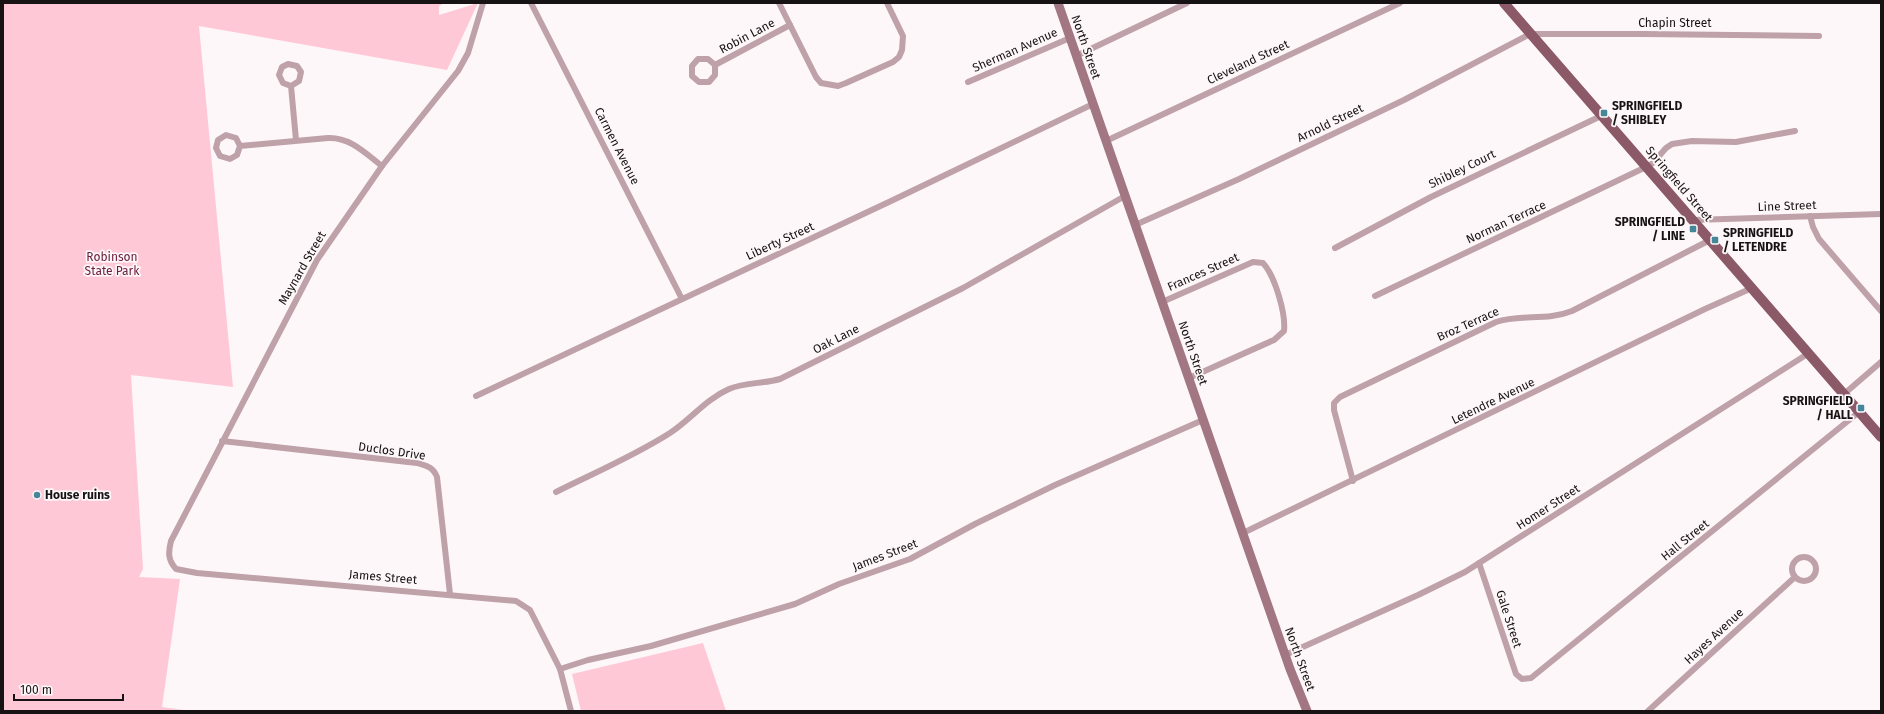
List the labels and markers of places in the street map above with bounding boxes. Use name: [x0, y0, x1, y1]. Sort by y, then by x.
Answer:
place label: SPRINGFIELD / SHIBLEY: [1612, 99, 1683, 127]
marker: SPRINGFIELD / SHIBLEY: [1599, 108, 1609, 118]
place label: SPRINGFIELD / LINE: [1615, 215, 1685, 243]
marker: SPRINGFIELD / LINE: [1688, 224, 1698, 234]
place label: SPRINGFIELD / LETENDRE: [1723, 226, 1794, 254]
marker: SPRINGFIELD / LETENDRE: [1710, 235, 1720, 245]
place label: SPRINGFIELD / HALL: [1783, 394, 1853, 422]
marker: SPRINGFIELD / HALL: [1856, 403, 1866, 413]
place label: House ruins: [45, 488, 110, 502]
marker: House ruins: [32, 490, 42, 500]

